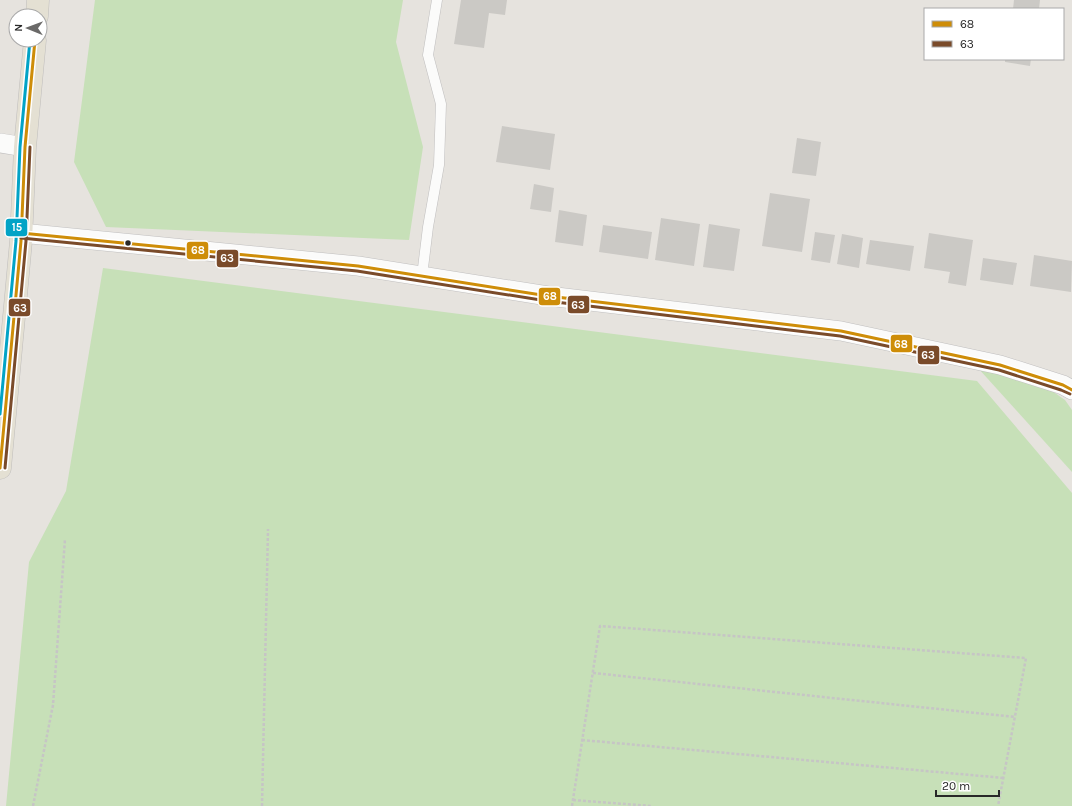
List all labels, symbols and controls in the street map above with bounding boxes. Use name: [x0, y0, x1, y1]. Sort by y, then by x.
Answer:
north arrow: [8, 8, 48, 48]
legend: [924, 8, 1064, 60]
text: 68: [960, 17, 974, 31]
text: N: [12, 24, 25, 32]
text: 63: [960, 37, 974, 51]
line badge: 15: [5, 218, 28, 237]
text: 15: [12, 221, 22, 234]
unlabelled marker: [123, 238, 133, 248]
line badge: 68: [186, 241, 209, 260]
text: 68: [191, 244, 205, 257]
line badge: 63: [216, 249, 239, 268]
text: 63: [220, 252, 234, 265]
line badge: 68: [538, 287, 561, 306]
text: 68: [543, 290, 557, 303]
line badge: 63: [567, 295, 590, 314]
line badge: 63: [8, 298, 31, 317]
text: 63: [571, 299, 585, 312]
text: 63: [13, 302, 27, 315]
line badge: 68: [890, 334, 913, 353]
text: 68: [894, 338, 908, 351]
line badge: 63: [917, 345, 940, 365]
text: 63: [921, 349, 935, 362]
scale bar: [936, 772, 999, 798]
text: 20 m: [942, 779, 970, 793]

